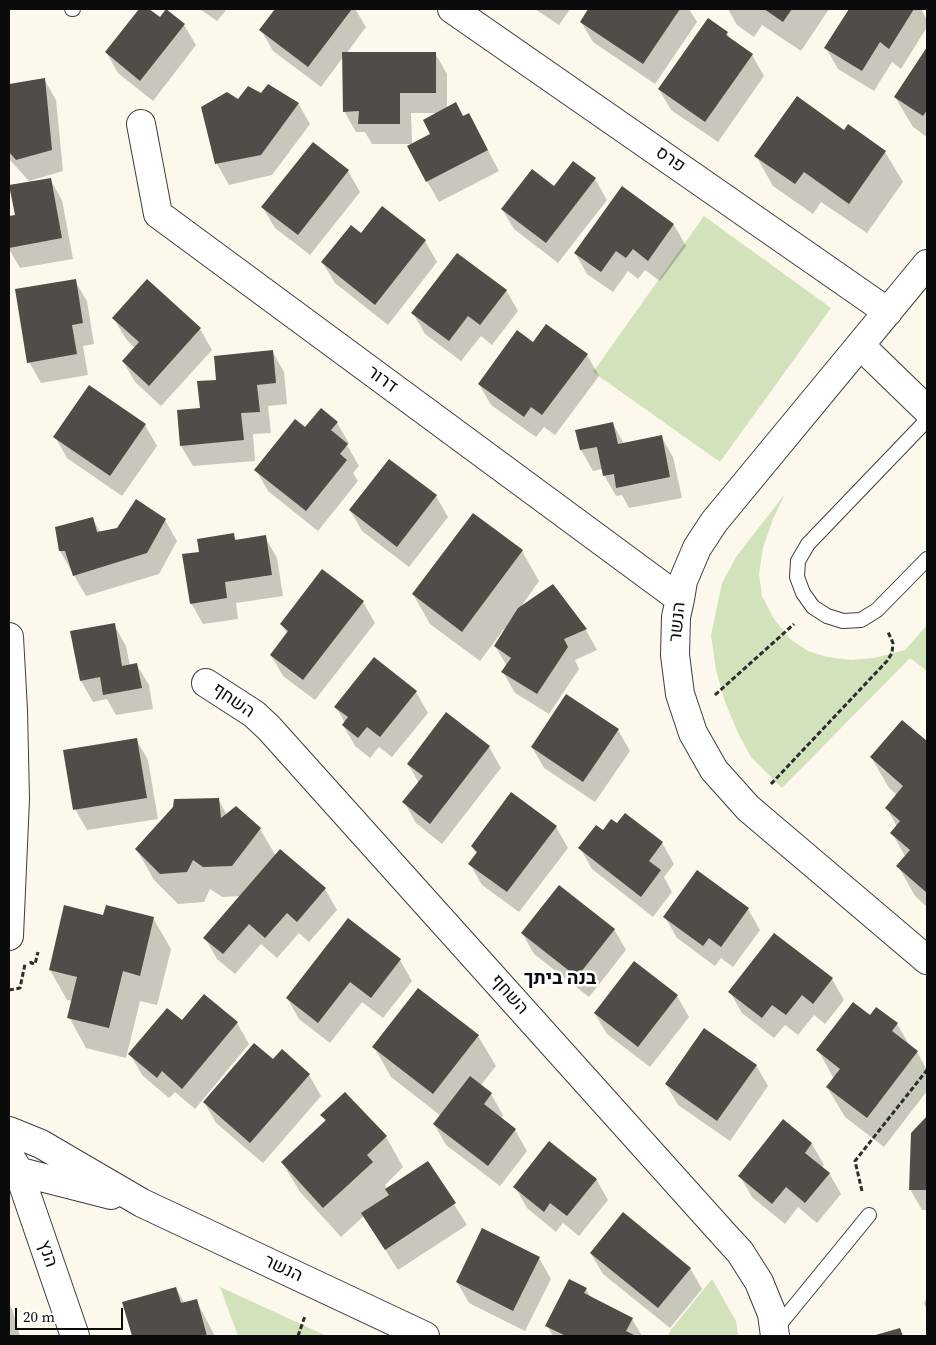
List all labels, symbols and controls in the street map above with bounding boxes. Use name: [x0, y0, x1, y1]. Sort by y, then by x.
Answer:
street label: פרס: [651, 142, 689, 178]
street label: דרור: [363, 362, 401, 398]
street label: הנשר: [665, 601, 691, 643]
street label: השחף: [208, 679, 258, 723]
district label: בנה ביתך: [524, 968, 596, 990]
street label: השחף: [485, 971, 533, 1019]
street label: הנץ: [32, 1238, 62, 1270]
street label: הנשר: [260, 1251, 306, 1287]
scale bar: [18, 1298, 125, 1330]
text: 20 m: [23, 1306, 55, 1327]

